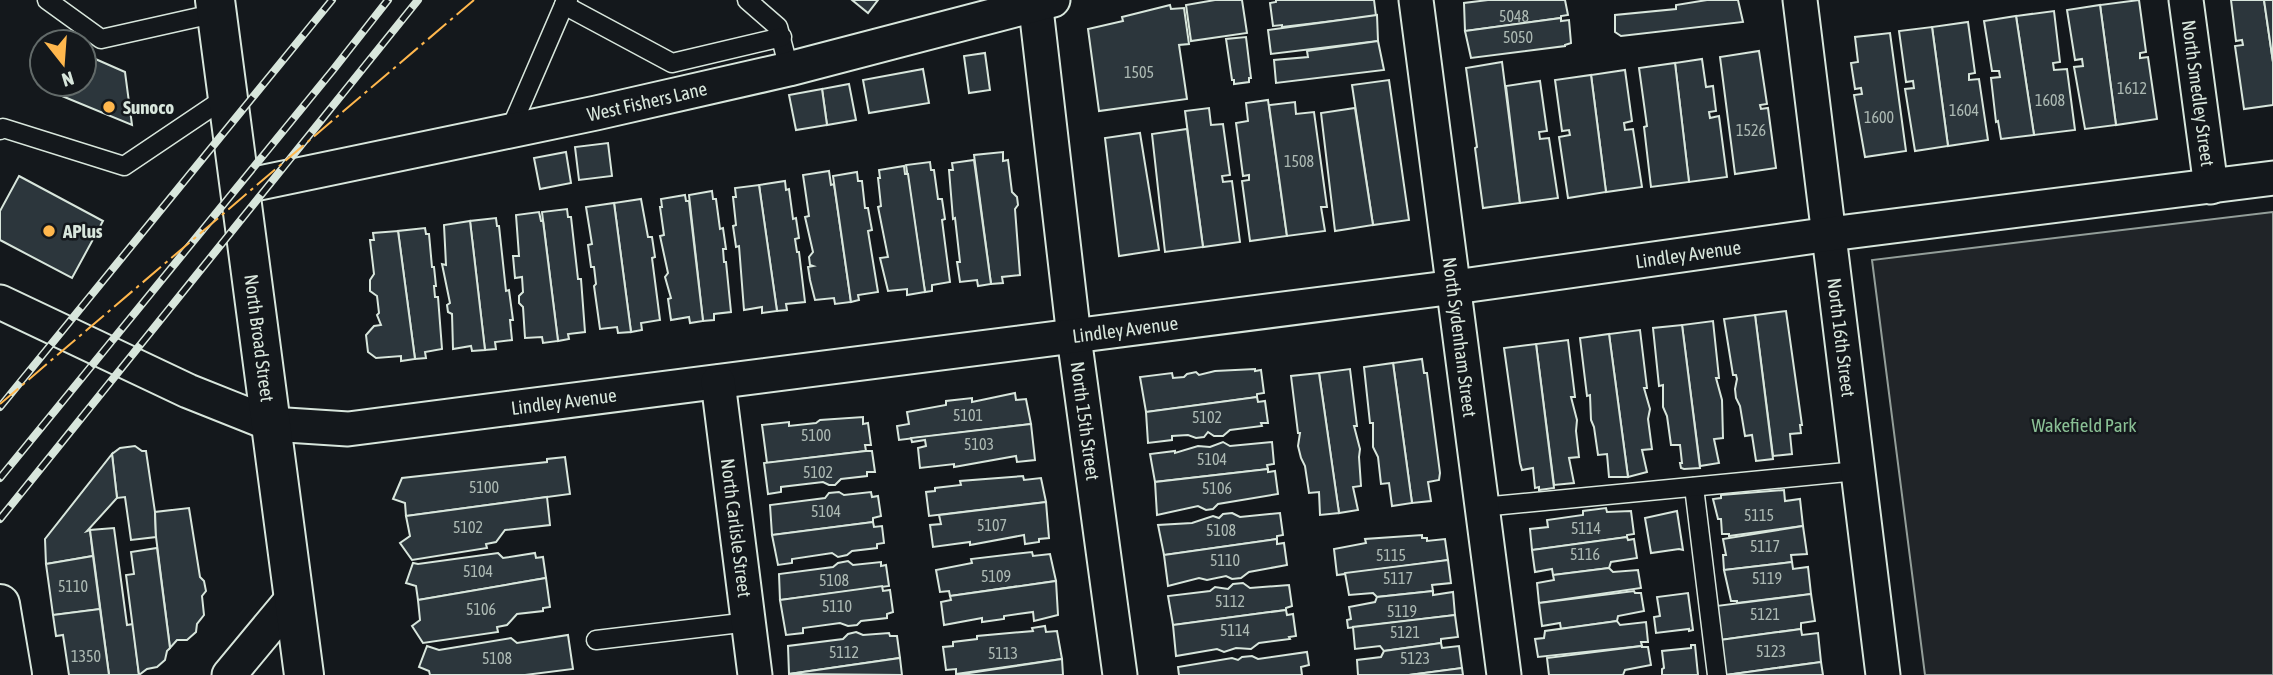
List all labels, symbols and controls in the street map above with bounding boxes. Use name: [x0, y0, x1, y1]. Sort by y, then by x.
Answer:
house number: 5048: [1499, 7, 1529, 25]
street label: North Smedley Street: [2178, 19, 2219, 168]
north arrow: [28, 28, 98, 98]
house number: 5050: [1503, 28, 1533, 46]
house number: 1505: [1124, 63, 1154, 81]
text: N: [59, 67, 77, 91]
street label: West Fishers Lane: [585, 77, 709, 126]
house number: 1612: [2117, 79, 2147, 97]
house number: 1608: [2035, 91, 2065, 109]
place label: Sunoco: [123, 96, 174, 118]
marker: Sunoco: [101, 99, 117, 115]
house number: 1604: [1949, 101, 1979, 119]
house number: 1600: [1864, 108, 1894, 126]
house number: 1526: [1736, 121, 1766, 139]
house number: 1508: [1284, 152, 1314, 170]
place label: APlus: [62, 220, 103, 242]
marker: APlus: [41, 223, 57, 239]
street label: Lindley Avenue: [1634, 236, 1742, 272]
street label: North Sydenham Street: [1439, 256, 1481, 419]
street label: North Broad Street: [240, 273, 279, 403]
street label: North 16th Street: [1823, 277, 1860, 398]
street label: Lindley Avenue: [1071, 312, 1179, 347]
street label: North 15th Street: [1066, 360, 1104, 482]
street label: Lindley Avenue: [510, 384, 618, 419]
house number: 5101: [953, 406, 983, 424]
house number: 5102: [1192, 408, 1222, 426]
park label: Wakefield Park: [2031, 414, 2137, 436]
house number: 5100: [801, 426, 831, 444]
house number: 5103: [964, 435, 994, 453]
house number: 5104: [1197, 450, 1227, 468]
street label: North Carlisle Street: [717, 457, 756, 599]
house number: 5102: [803, 463, 833, 481]
house number: 5100: [469, 478, 499, 496]
house number: 5106: [1202, 479, 1232, 497]
house number: 5104: [811, 502, 841, 520]
house number: 5115: [1744, 506, 1774, 524]
house number: 5107: [977, 516, 1007, 534]
house number: 5102: [453, 518, 483, 536]
house number: 5114: [1571, 519, 1601, 537]
house number: 5108: [1206, 521, 1236, 539]
house number: 5117: [1750, 537, 1780, 555]
house number: 5116: [1570, 545, 1600, 563]
house number: 5115: [1376, 546, 1406, 564]
house number: 5110: [1210, 551, 1240, 569]
house number: 5104: [463, 562, 493, 580]
house number: 5109: [981, 567, 1011, 585]
house number: 5117: [1383, 569, 1413, 587]
house number: 5119: [1752, 569, 1782, 587]
house number: 5108: [819, 571, 849, 589]
house number: 5110: [58, 577, 88, 595]
house number: 5112: [1215, 592, 1245, 610]
house number: 5110: [822, 597, 852, 615]
house number: 5106: [466, 600, 496, 618]
house number: 5119: [1387, 602, 1417, 620]
house number: 5121: [1750, 605, 1780, 623]
house number: 5114: [1220, 621, 1250, 639]
house number: 5121: [1390, 623, 1420, 641]
house number: 5123: [1756, 642, 1786, 660]
house number: 5112: [829, 643, 859, 661]
house number: 5113: [988, 644, 1018, 662]
house number: 1350: [71, 647, 101, 665]
house number: 5108: [482, 649, 512, 667]
house number: 5123: [1400, 649, 1430, 667]

